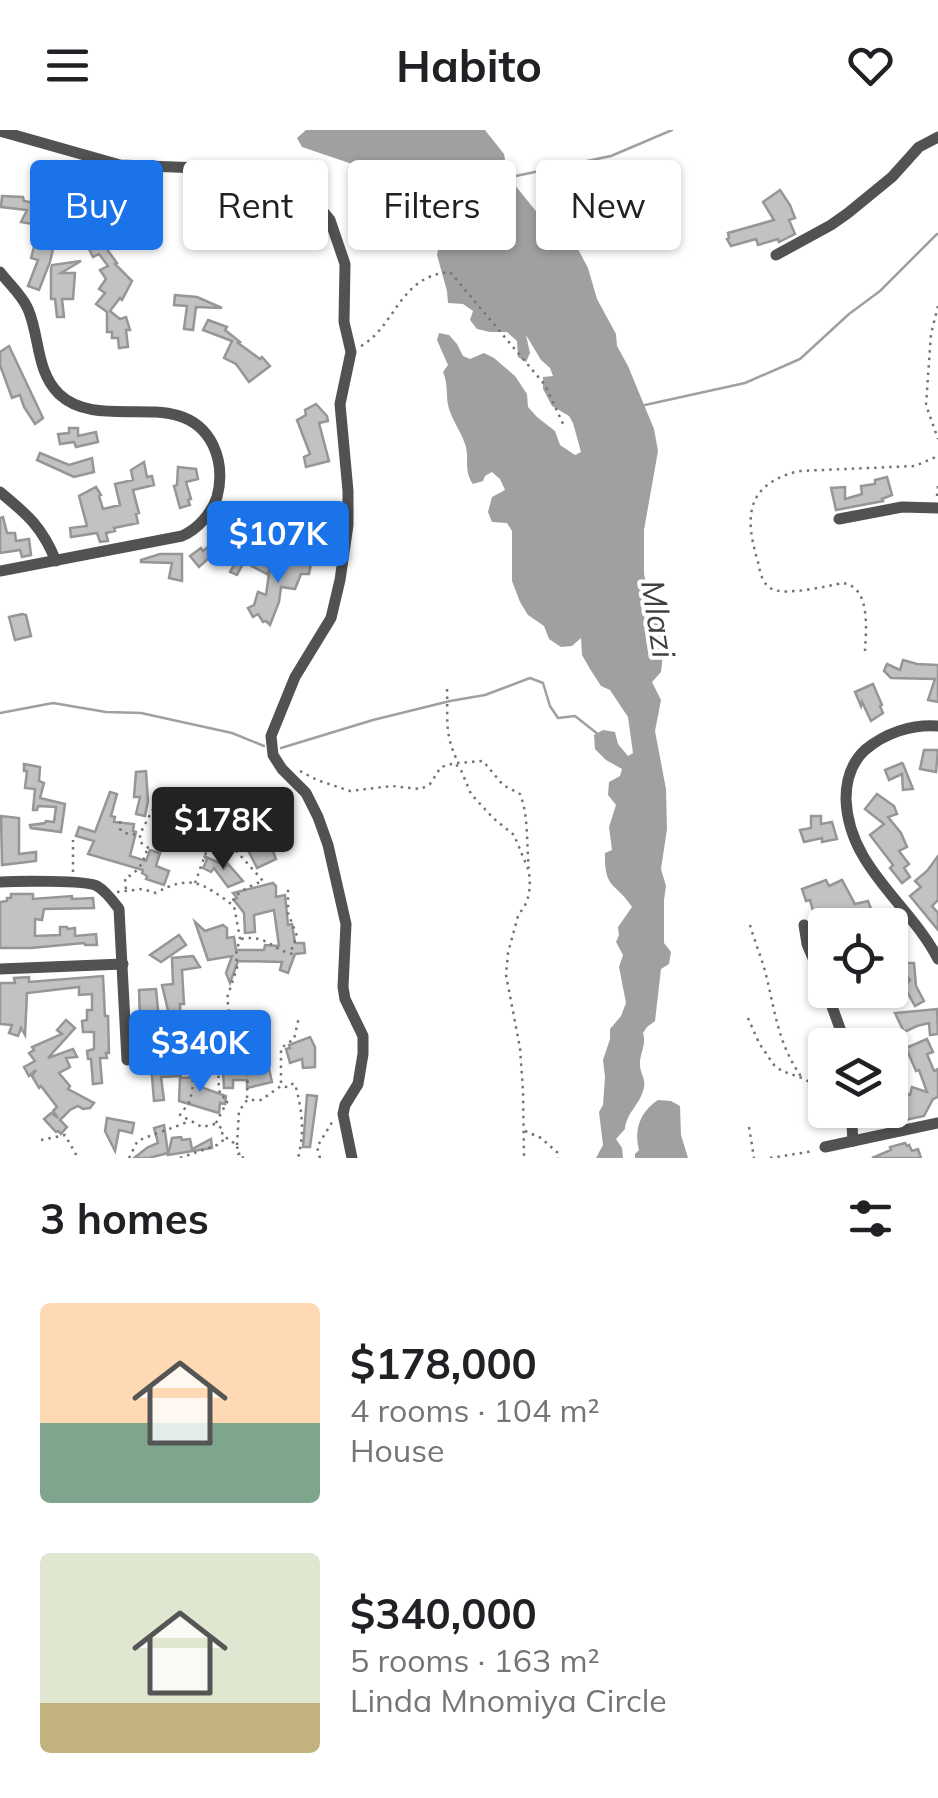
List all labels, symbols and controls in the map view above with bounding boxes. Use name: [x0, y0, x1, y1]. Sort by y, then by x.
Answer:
text: Habito: [396, 37, 542, 93]
icon: menu: [40, 38, 95, 93]
icon: heart: [843, 38, 898, 93]
chip: Buy: [30, 160, 163, 250]
chip: Rent: [183, 160, 328, 250]
chip: Filters: [348, 160, 516, 250]
chip: New: [536, 160, 681, 250]
pin: $107K: [208, 501, 348, 586]
text: $107K: [229, 513, 327, 553]
water label: Mlazi: [633, 577, 685, 661]
pin: $178K: [153, 787, 293, 872]
text: $178K: [174, 799, 272, 839]
map controls: [808, 908, 908, 1128]
button: locate: [808, 908, 908, 1008]
pin: $340K: [130, 1010, 270, 1095]
text: $340K: [151, 1022, 249, 1062]
button: layers: [808, 1028, 908, 1128]
icon: filters: [843, 1191, 898, 1246]
text: 3 homes: [40, 1192, 209, 1245]
text: $178,000: [350, 1337, 537, 1390]
icon: home: [120, 1343, 240, 1463]
text: 4 rooms · 104 m²: [350, 1390, 600, 1430]
text: House: [350, 1430, 445, 1470]
text: $340,000: [350, 1587, 537, 1640]
icon: home: [120, 1593, 240, 1713]
text: 5 rooms · 163 m²: [350, 1640, 600, 1680]
text: Linda Mnomiya Circle: [350, 1680, 667, 1720]

